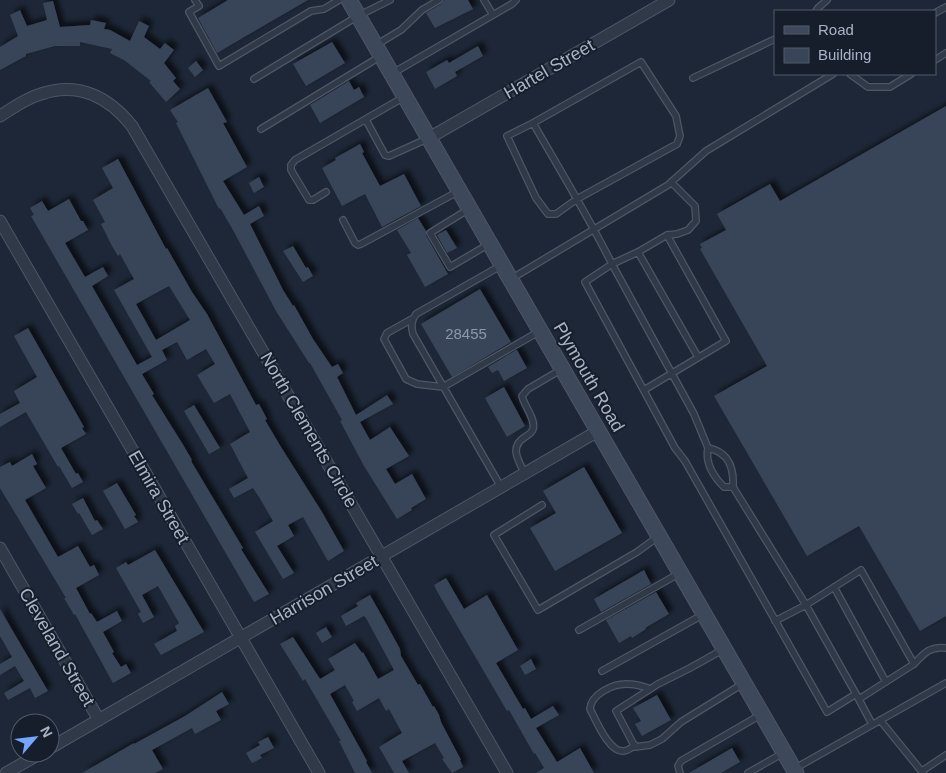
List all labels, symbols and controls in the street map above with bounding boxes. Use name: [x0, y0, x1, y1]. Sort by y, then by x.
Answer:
legend: [774, 10, 936, 75]
text: Road: [818, 21, 854, 38]
street label: Hartel Street: [500, 35, 598, 103]
text: Building: [818, 46, 871, 63]
street label: Plymouth Road: [550, 319, 628, 435]
house number: 28455: [445, 325, 487, 342]
street label: North Clements Circle: [256, 349, 362, 511]
street label: Elmira Street: [124, 447, 194, 547]
street label: Harrison Street: [267, 551, 381, 629]
street label: Cleveland Street: [15, 584, 99, 710]
north arrow: [10, 713, 60, 763]
text: N: [37, 724, 56, 740]

